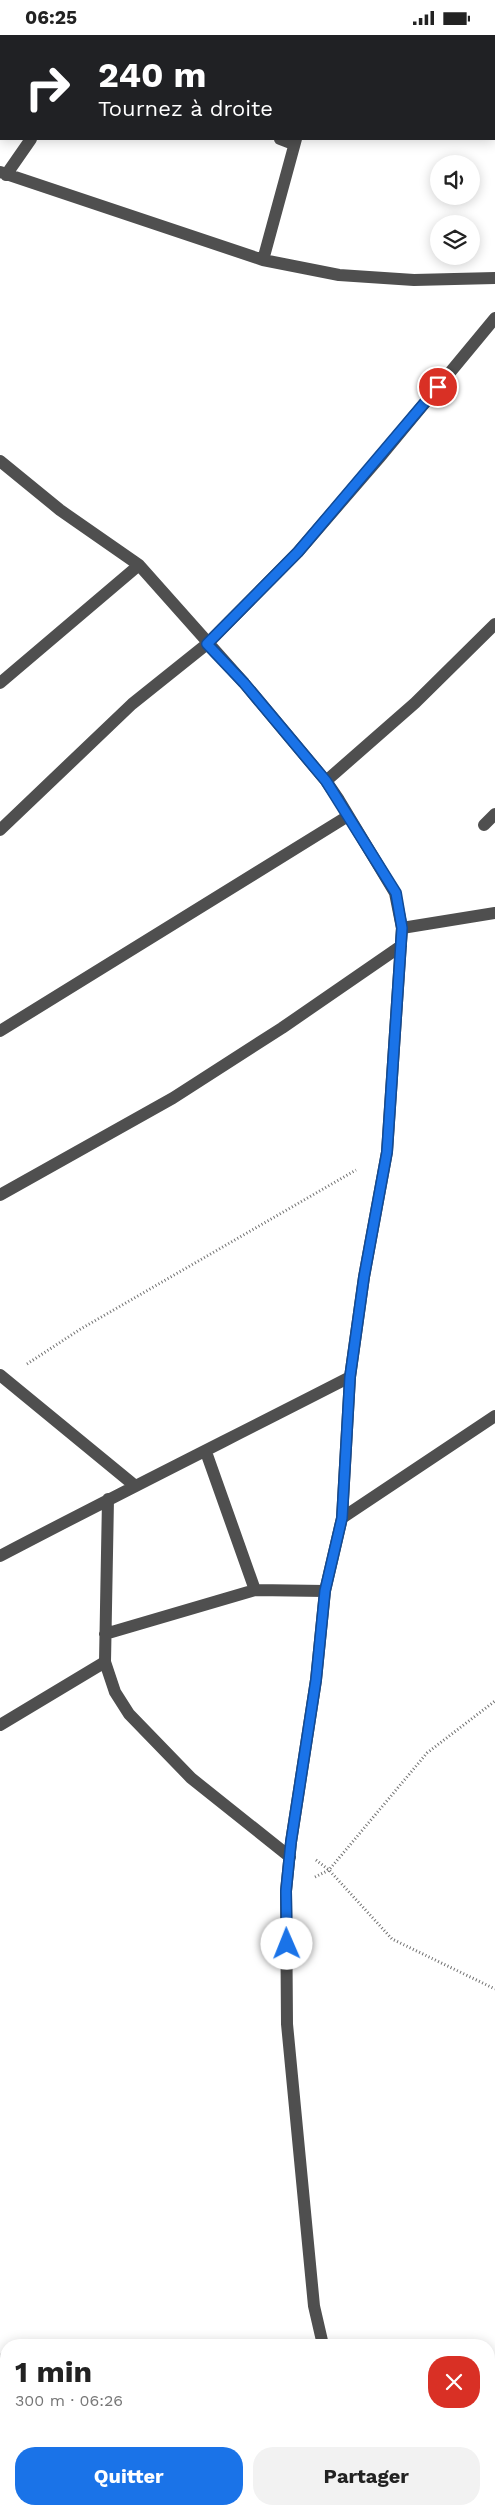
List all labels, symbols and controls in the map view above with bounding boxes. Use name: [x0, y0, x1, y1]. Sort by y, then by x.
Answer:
text: 06:25: [25, 6, 77, 29]
text: 240 m: [98, 54, 207, 96]
icon: right: [15, 55, 80, 120]
text: Tournez à droite: [98, 96, 273, 121]
map controls: [430, 155, 480, 265]
button: sound: [430, 155, 480, 205]
button: layers: [430, 215, 480, 265]
pin: [417, 366, 459, 408]
icon: arrive: [424, 373, 452, 401]
position arrow: [260, 1917, 312, 1969]
text: 1 min: [15, 2354, 92, 2389]
button: close: [428, 2356, 480, 2408]
text: 300 m · 06:26: [15, 2391, 123, 2410]
button: Quitter: [15, 2447, 243, 2505]
button: Partager: [253, 2447, 480, 2505]

